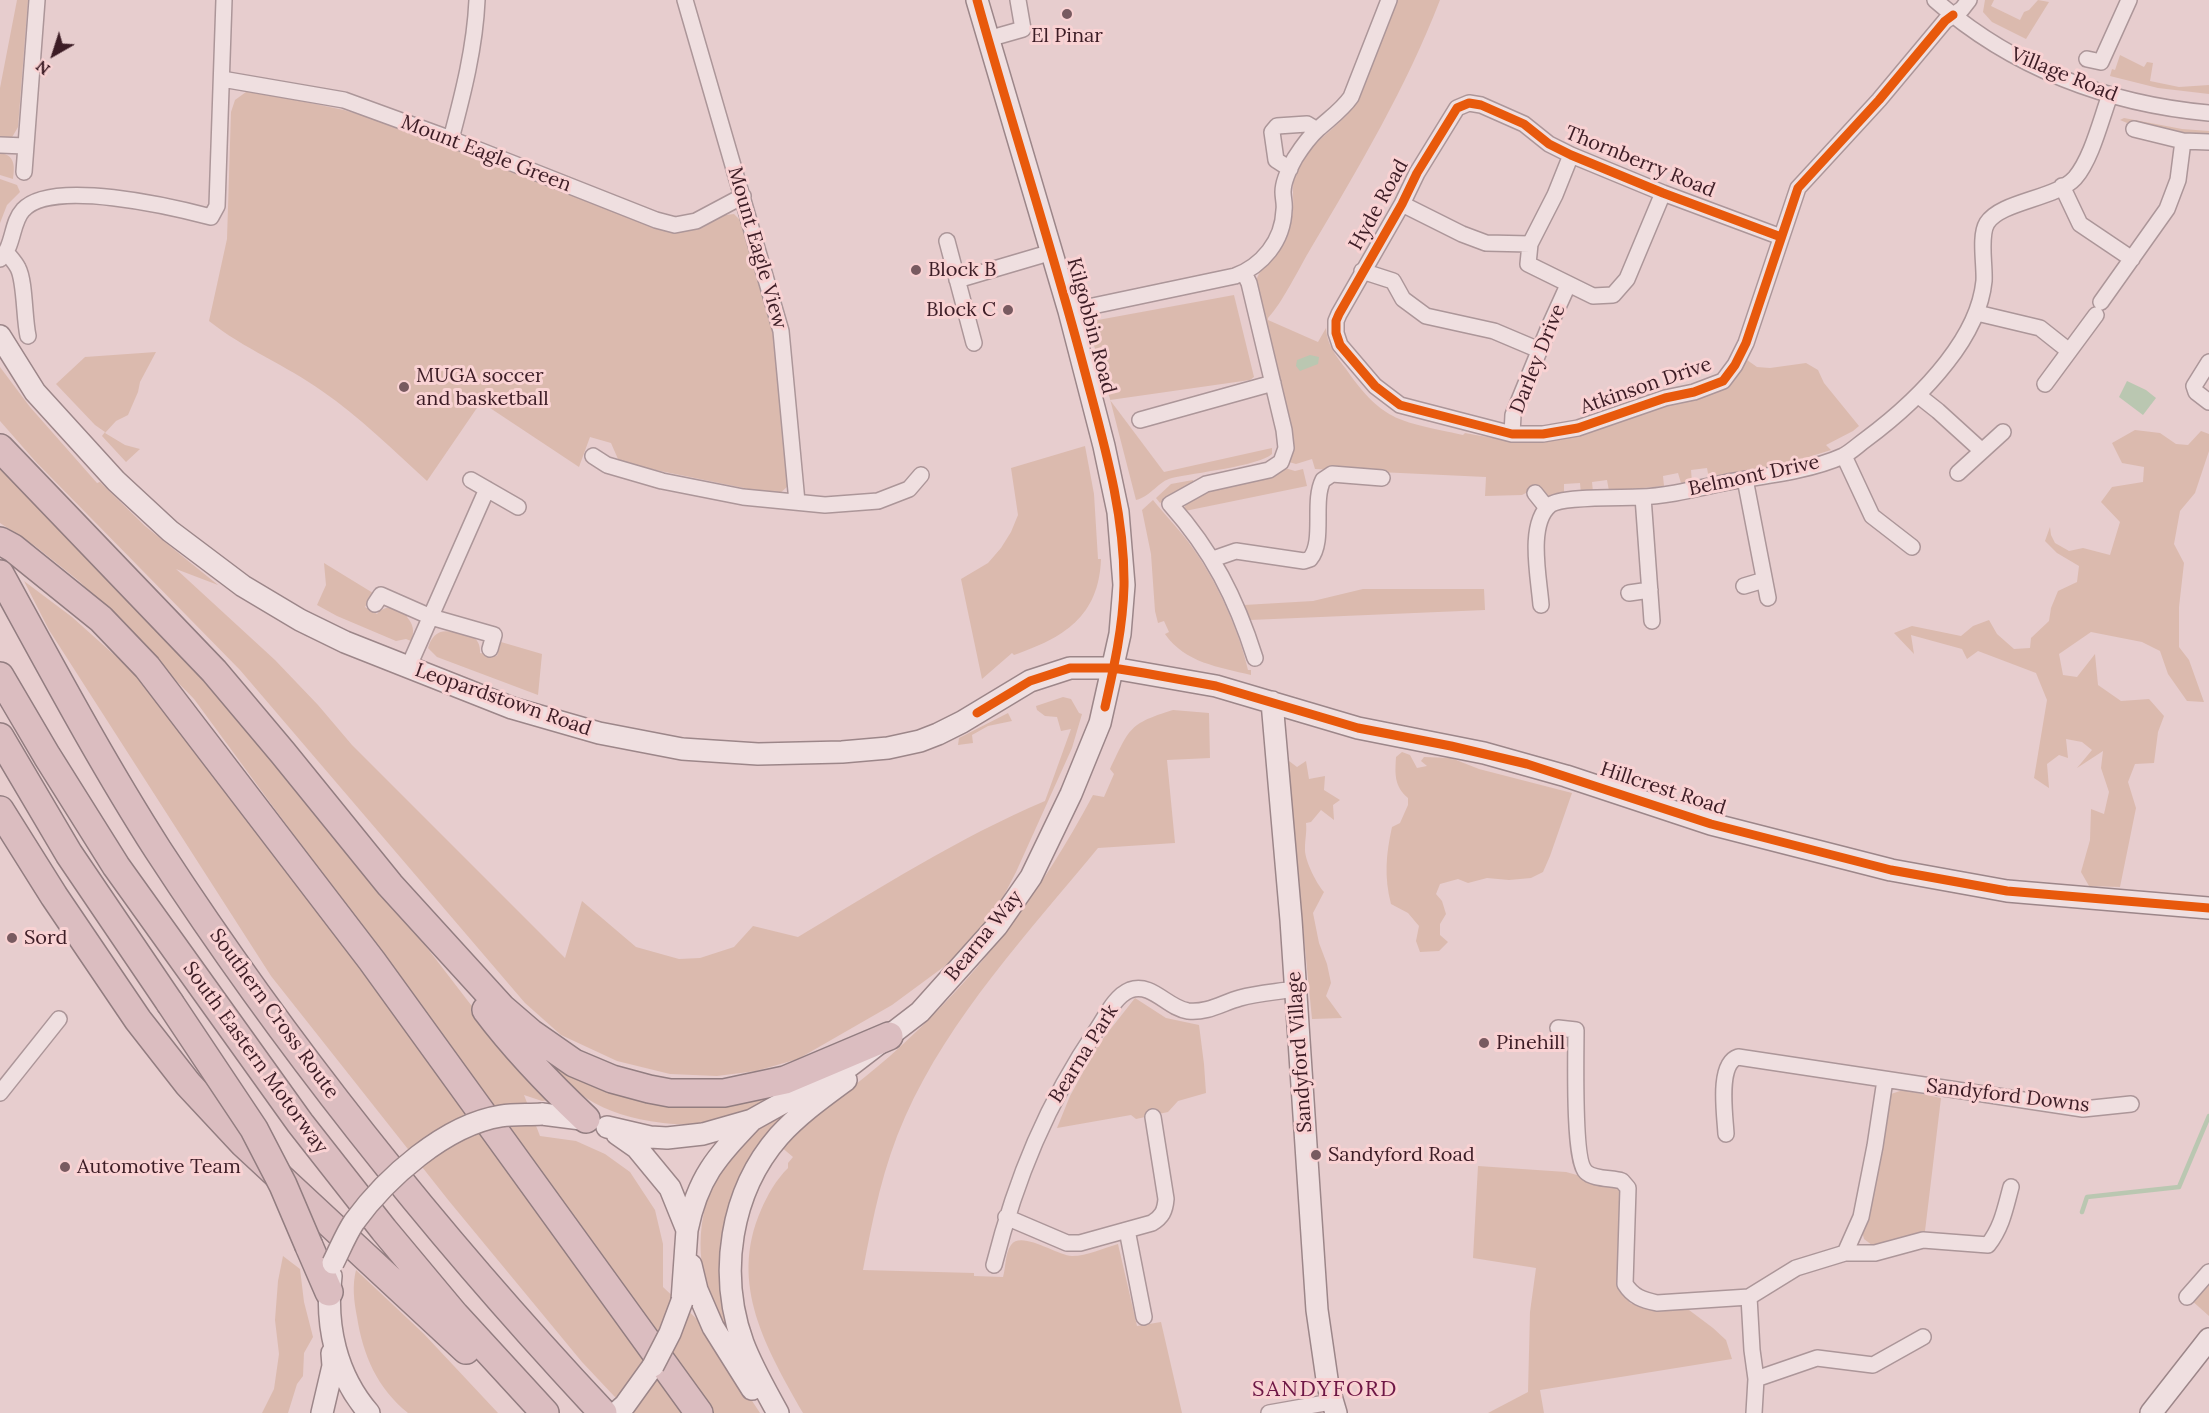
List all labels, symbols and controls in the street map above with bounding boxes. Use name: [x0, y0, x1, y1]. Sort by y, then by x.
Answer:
marker: El Pinar: [1060, 7, 1074, 21]
north arrow: [24, 24, 84, 84]
place label: El Pinar: [1031, 24, 1103, 48]
street label: Village Road: [2007, 43, 2121, 107]
text: N: [32, 56, 54, 80]
street label: Mount Eagle Green: [398, 111, 574, 197]
street label: Thornberry Road: [1561, 121, 1719, 203]
street label: Hyde Road: [1344, 155, 1414, 255]
street label: Mount Eagle View: [722, 164, 792, 332]
street label: Kilgobbin Road: [1061, 255, 1121, 397]
place label: Block B: [928, 258, 996, 282]
marker: Block B: [909, 263, 923, 277]
place label: Block C: [926, 298, 996, 322]
street label: Darley Drive: [1505, 301, 1571, 417]
marker: Block C: [1001, 303, 1015, 317]
street label: Atkinson Drive: [1577, 352, 1715, 420]
place label: MUGA soccer and basketball: [416, 364, 549, 411]
marker: MUGA soccer and basketball: [397, 380, 411, 394]
street label: Belmont Drive: [1686, 450, 1822, 502]
street label: Leopardstown Road: [412, 659, 594, 741]
street label: Hillcrest Road: [1597, 757, 1729, 821]
street label: Bearna Way: [940, 886, 1028, 986]
street label: Southern Cross Route: [204, 924, 344, 1104]
place label: Sord: [24, 926, 68, 950]
marker: Sord: [5, 931, 19, 945]
street label: South Eastern Motorway: [177, 957, 333, 1159]
street label: Sandyford Village: [1282, 971, 1318, 1133]
street label: Bearna Park: [1044, 1000, 1124, 1108]
place label: Pinehill: [1496, 1031, 1565, 1055]
marker: Pinehill: [1477, 1036, 1491, 1050]
street label: Sandyford Downs: [1925, 1074, 2091, 1118]
place label: Sandyford Road: [1328, 1143, 1475, 1167]
marker: Sandyford Road: [1309, 1148, 1323, 1162]
place label: Automotive Team: [77, 1155, 241, 1179]
marker: Automotive Team: [58, 1160, 72, 1174]
district label: SANDYFORD: [1252, 1377, 1398, 1403]

